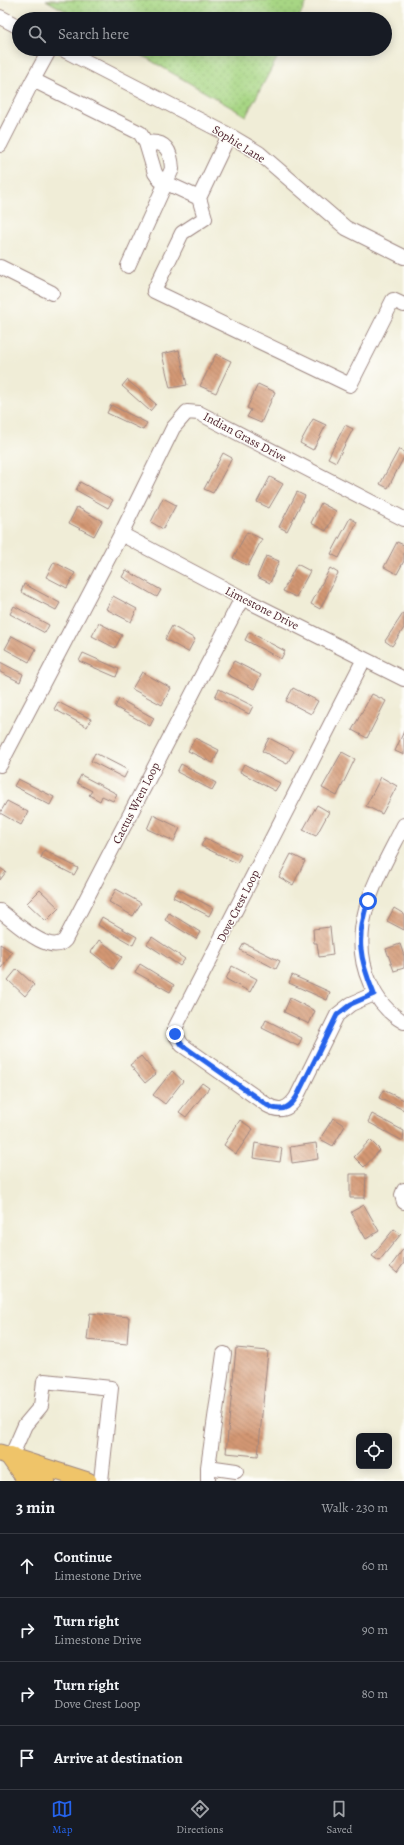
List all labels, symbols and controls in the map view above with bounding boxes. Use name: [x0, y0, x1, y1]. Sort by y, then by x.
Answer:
search box: [12, 12, 392, 56]
icon: search: [26, 23, 48, 45]
text: Search here: [58, 24, 129, 44]
street label: Sophie Lane: [209, 121, 269, 167]
street label: Indian Grass Drive: [201, 408, 289, 466]
street label: Limestone Drive: [222, 583, 302, 633]
street label: Cactus Wren Loop: [109, 759, 163, 847]
street label: Dove Crest Loop: [213, 867, 263, 945]
route start: [359, 892, 377, 910]
route end: [166, 1025, 184, 1043]
map controls: [356, 1433, 392, 1469]
button: locate: [356, 1433, 392, 1469]
text: 3 min: [16, 1496, 55, 1519]
text: Walk · 230 m: [322, 1499, 388, 1516]
text: Continue: [54, 1547, 112, 1567]
icon: ahead: [16, 1555, 38, 1577]
text: 60 m: [362, 1557, 388, 1574]
text: Limestone Drive: [54, 1567, 142, 1584]
text: Turn right: [54, 1611, 119, 1631]
icon: right: [16, 1619, 38, 1641]
text: 90 m: [362, 1621, 388, 1638]
text: Limestone Drive: [54, 1631, 142, 1648]
text: Turn right: [54, 1675, 119, 1695]
icon: right: [16, 1683, 38, 1705]
text: 80 m: [361, 1685, 388, 1702]
text: Dove Crest Loop: [54, 1695, 140, 1712]
icon: arrive: [16, 1747, 38, 1769]
text: Arrive at destination: [54, 1748, 183, 1768]
tab: Map: [51, 1798, 73, 1837]
tab: Directions: [176, 1798, 224, 1837]
tab: Saved: [326, 1798, 353, 1837]

